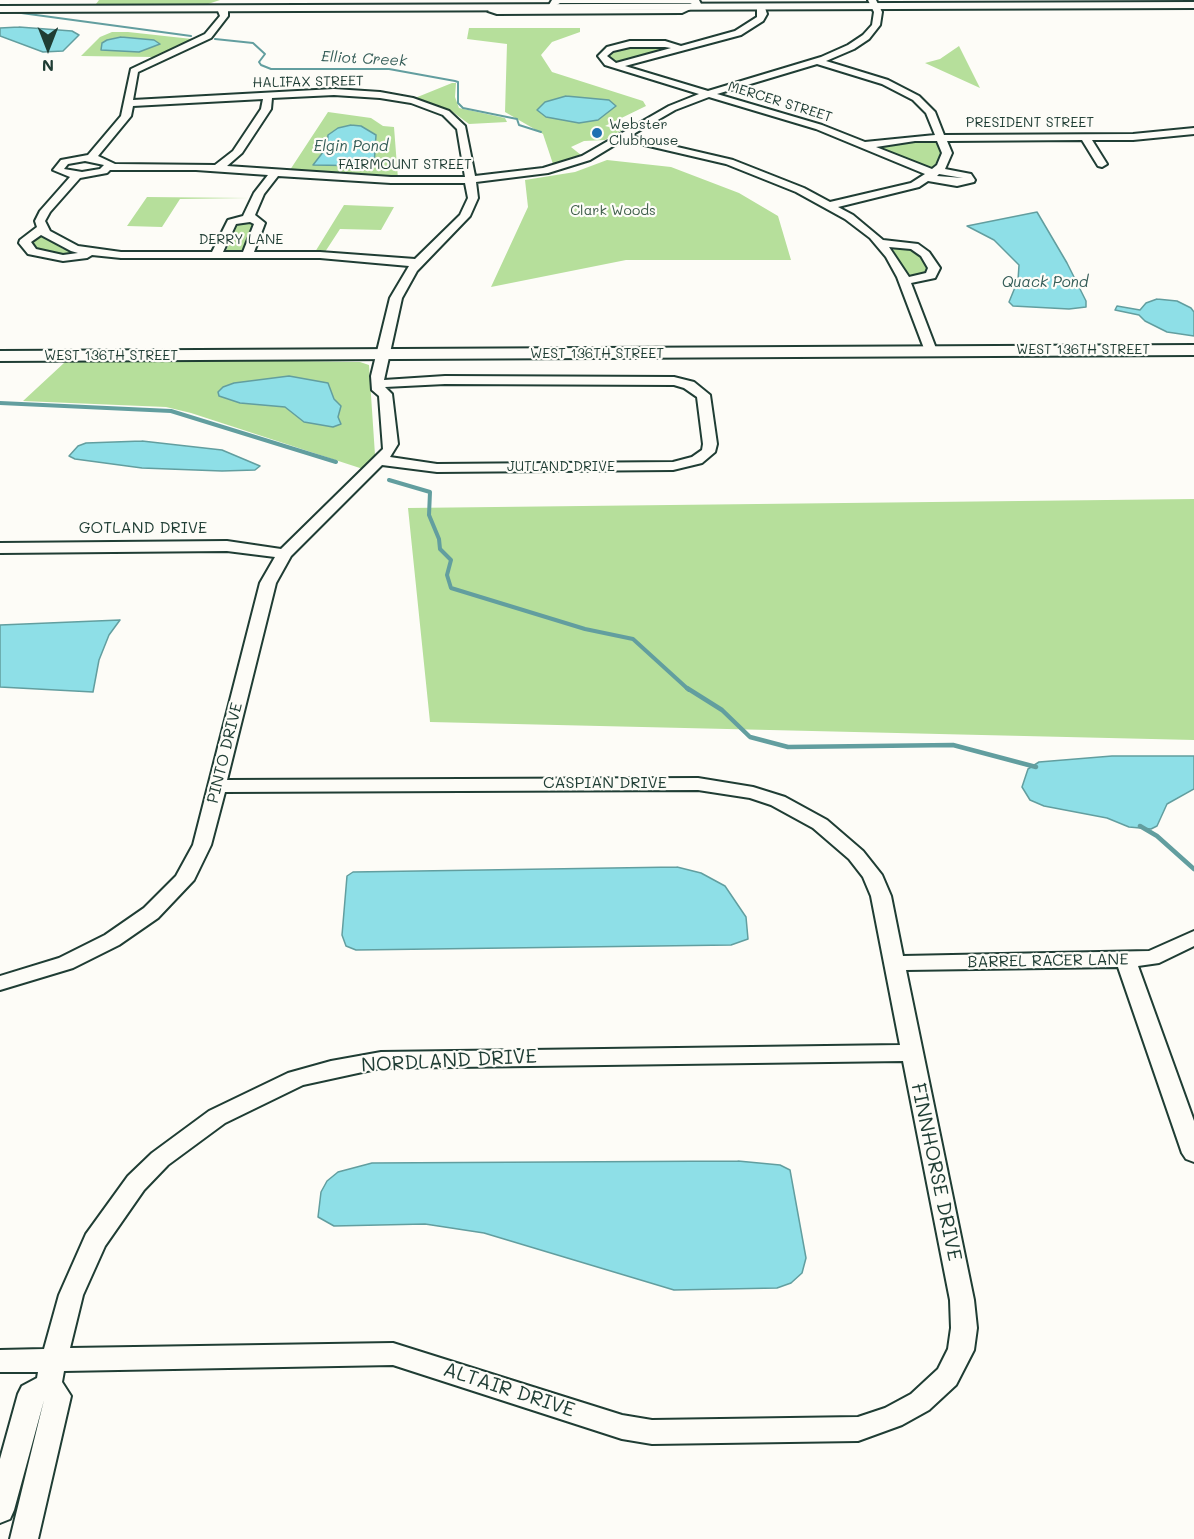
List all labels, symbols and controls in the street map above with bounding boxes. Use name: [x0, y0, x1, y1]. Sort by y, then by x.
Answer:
north arrow: [18, 18, 78, 78]
water label: Elliot Creek: [321, 48, 407, 70]
text: N: [42, 56, 54, 77]
street label: HALIFAX STREET: [252, 73, 364, 91]
street label: MERCER STREET: [726, 78, 834, 126]
street label: PRESIDENT STREET: [966, 115, 1094, 131]
place label: Webster Clubhouse: [609, 117, 678, 150]
marker: Webster Clubhouse: [590, 126, 604, 140]
water label: Elgin Pond: [314, 137, 388, 155]
street label: FAIRMOUNT STREET: [338, 157, 472, 173]
park label: Clark Woods: [570, 203, 656, 219]
street label: DERRY LANE: [199, 232, 283, 248]
water label: Quack Pond: [1002, 273, 1088, 291]
street label: WEST 136TH STREET: [1016, 342, 1150, 358]
street label: WEST 136TH STREET: [530, 346, 664, 362]
street label: WEST 136TH STREET: [44, 348, 178, 364]
street label: JUTLAND DRIVE: [507, 459, 615, 475]
street label: GOTLAND DRIVE: [79, 518, 207, 538]
street label: PINTO DRIVE: [203, 701, 247, 805]
street label: CASPIAN DRIVE: [543, 773, 667, 793]
street label: BARREL RACER LANE: [967, 950, 1129, 972]
street label: NORDLAND DRIVE: [360, 1044, 538, 1078]
street label: FINNHORSE DRIVE: [905, 1081, 967, 1263]
street label: ALTAIR DRIVE: [440, 1357, 578, 1423]

